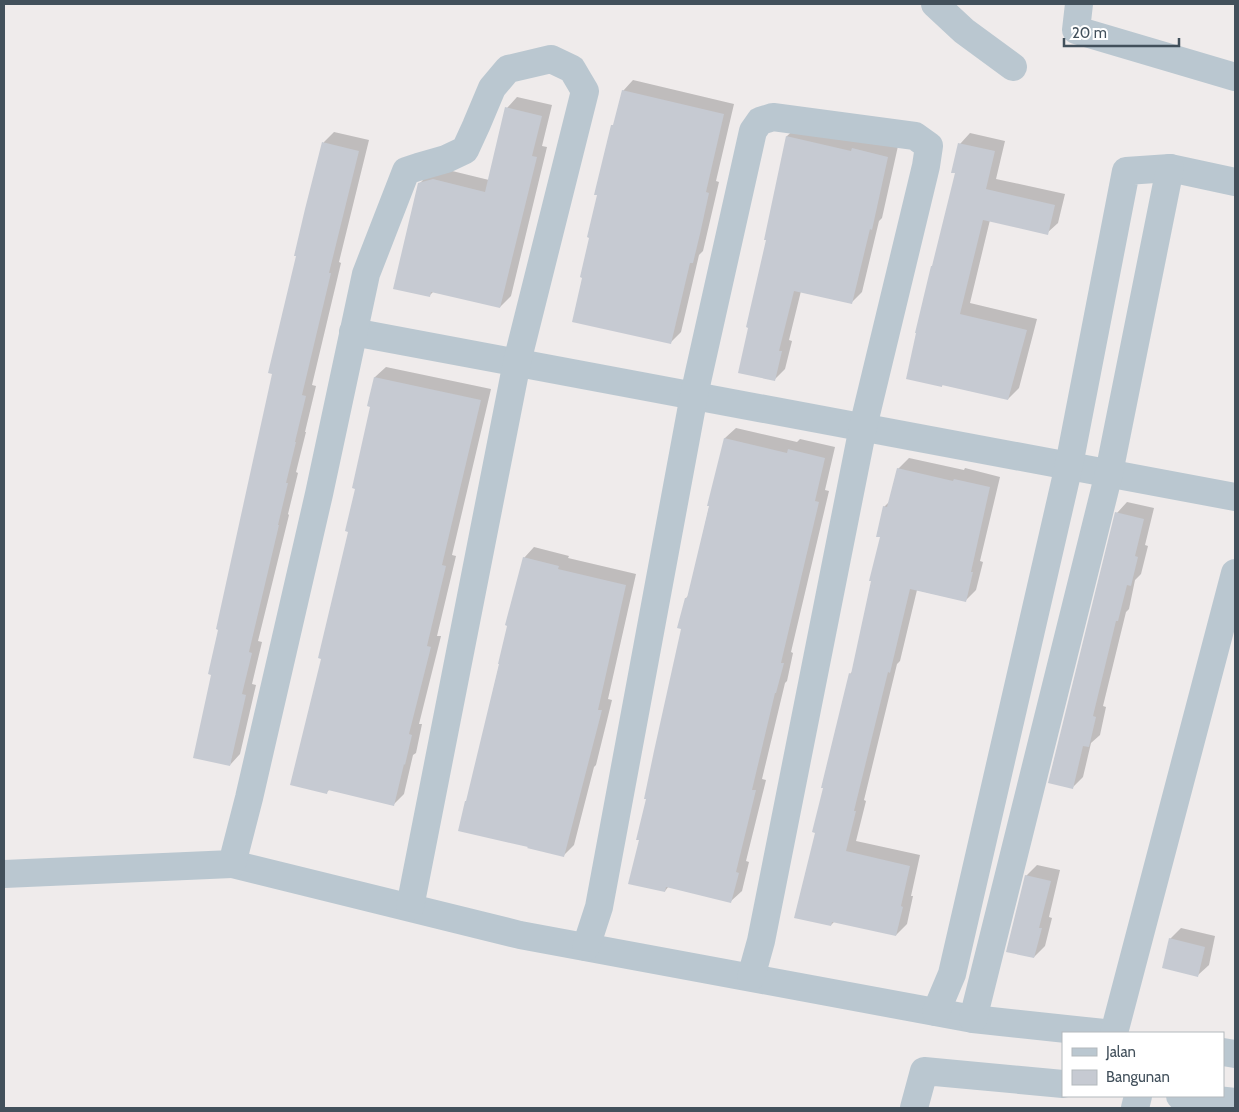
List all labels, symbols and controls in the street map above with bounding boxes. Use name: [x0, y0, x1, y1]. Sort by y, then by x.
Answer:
scale bar: [1064, 15, 1179, 47]
text: 20 m: [1072, 24, 1107, 42]
legend: [1062, 1032, 1224, 1097]
text: Jalan: [1105, 1043, 1136, 1061]
text: Bangunan: [1106, 1068, 1170, 1086]

